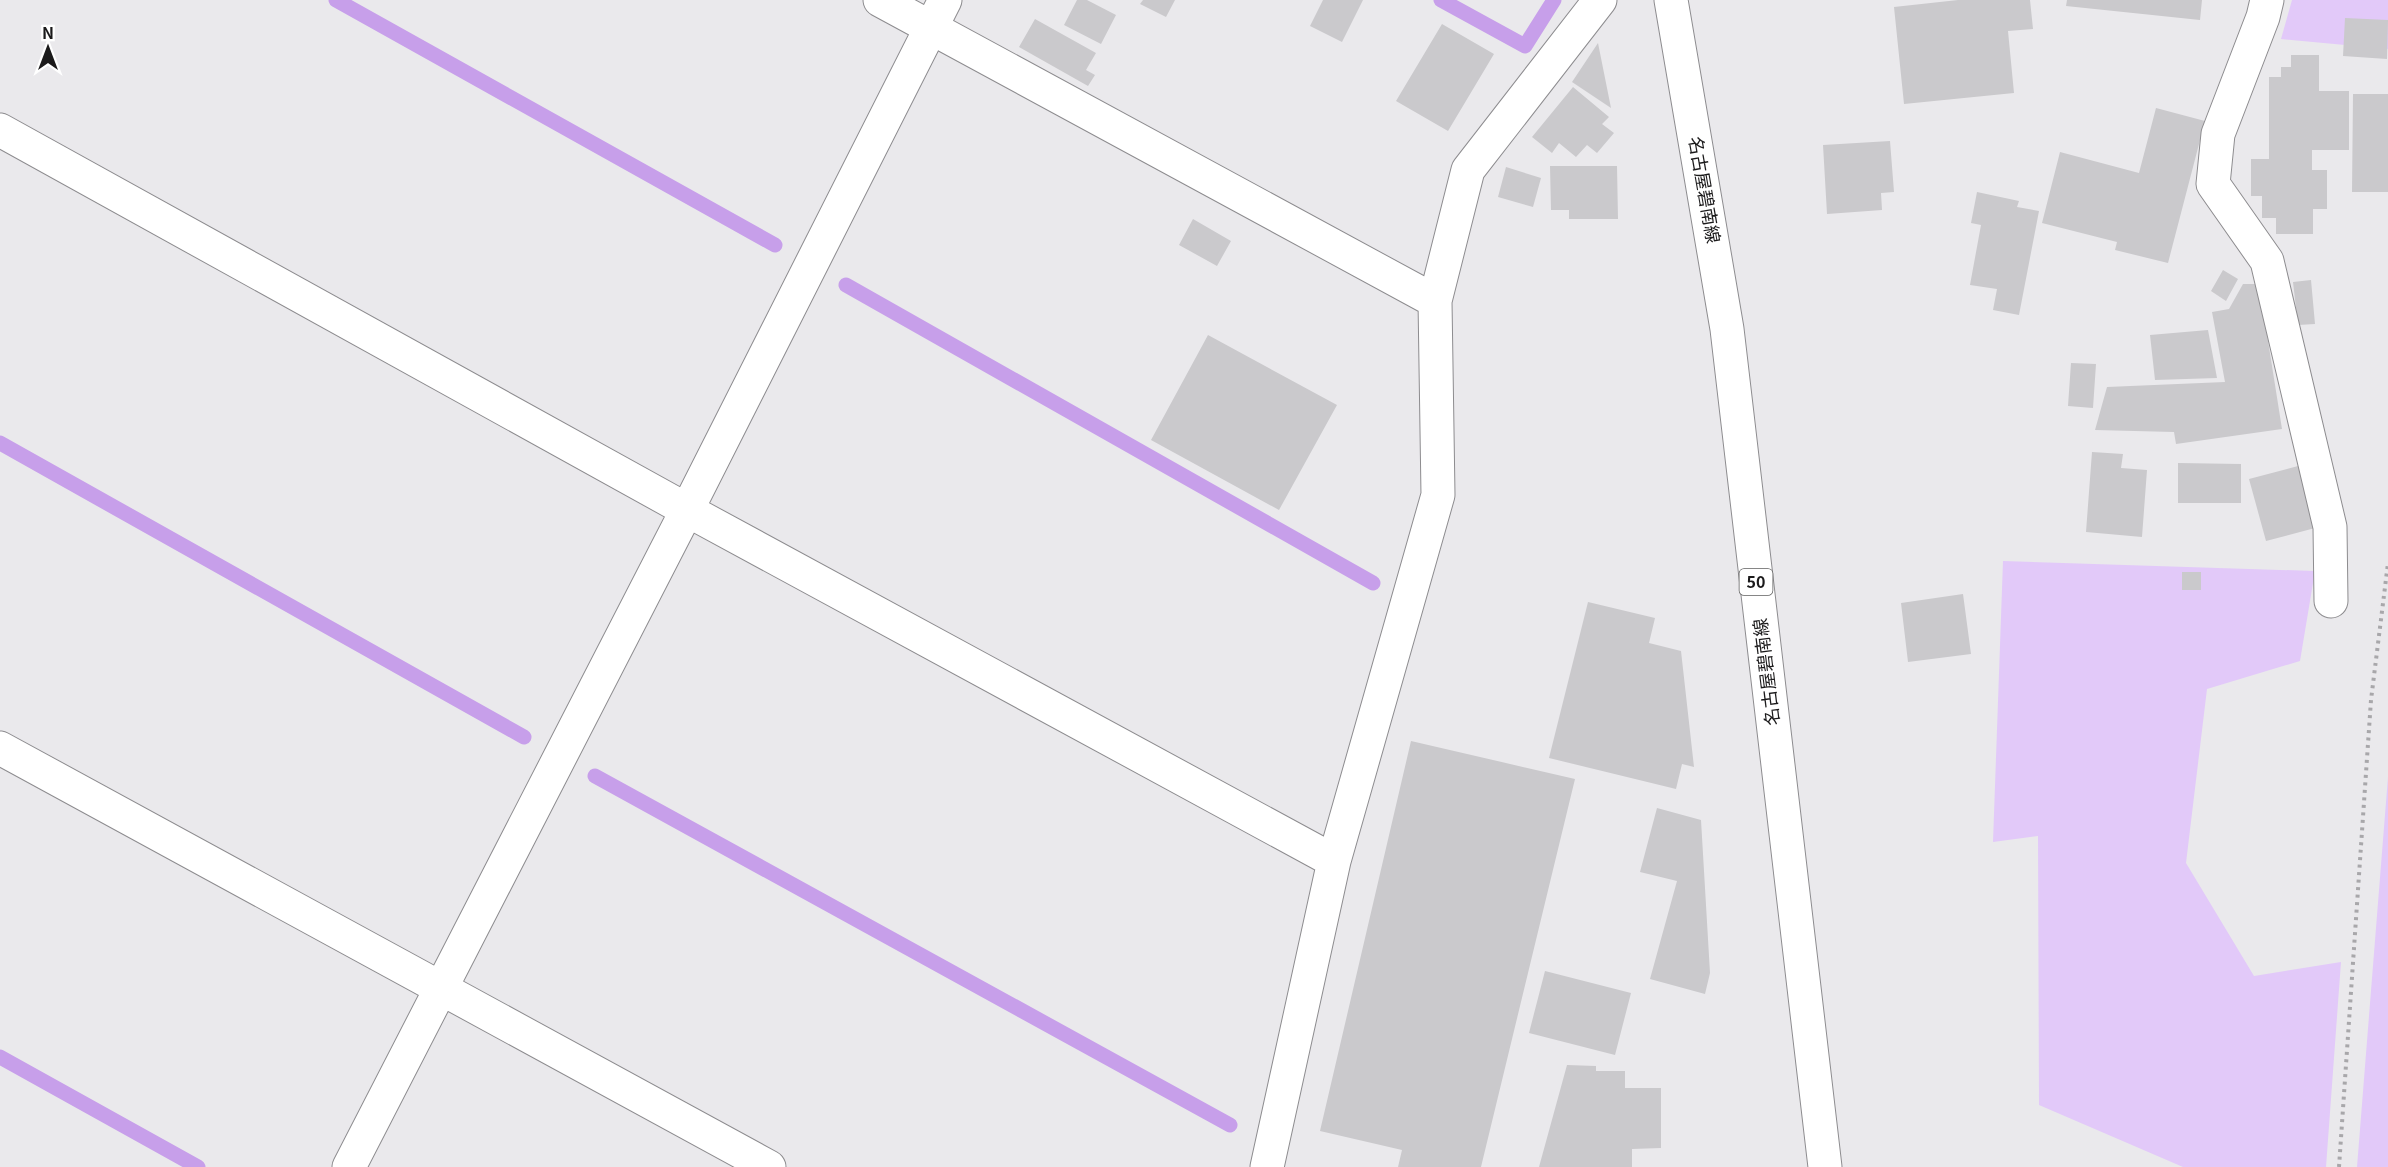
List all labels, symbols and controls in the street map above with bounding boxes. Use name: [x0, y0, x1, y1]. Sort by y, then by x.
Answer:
north arrow: [18, 18, 78, 78]
text: N: [42, 20, 54, 44]
street label: 名古屋碧南線: [1684, 134, 1728, 245]
road number: 50: [1740, 569, 1772, 595]
street label: 名古屋碧南線: [1746, 617, 1784, 727]

